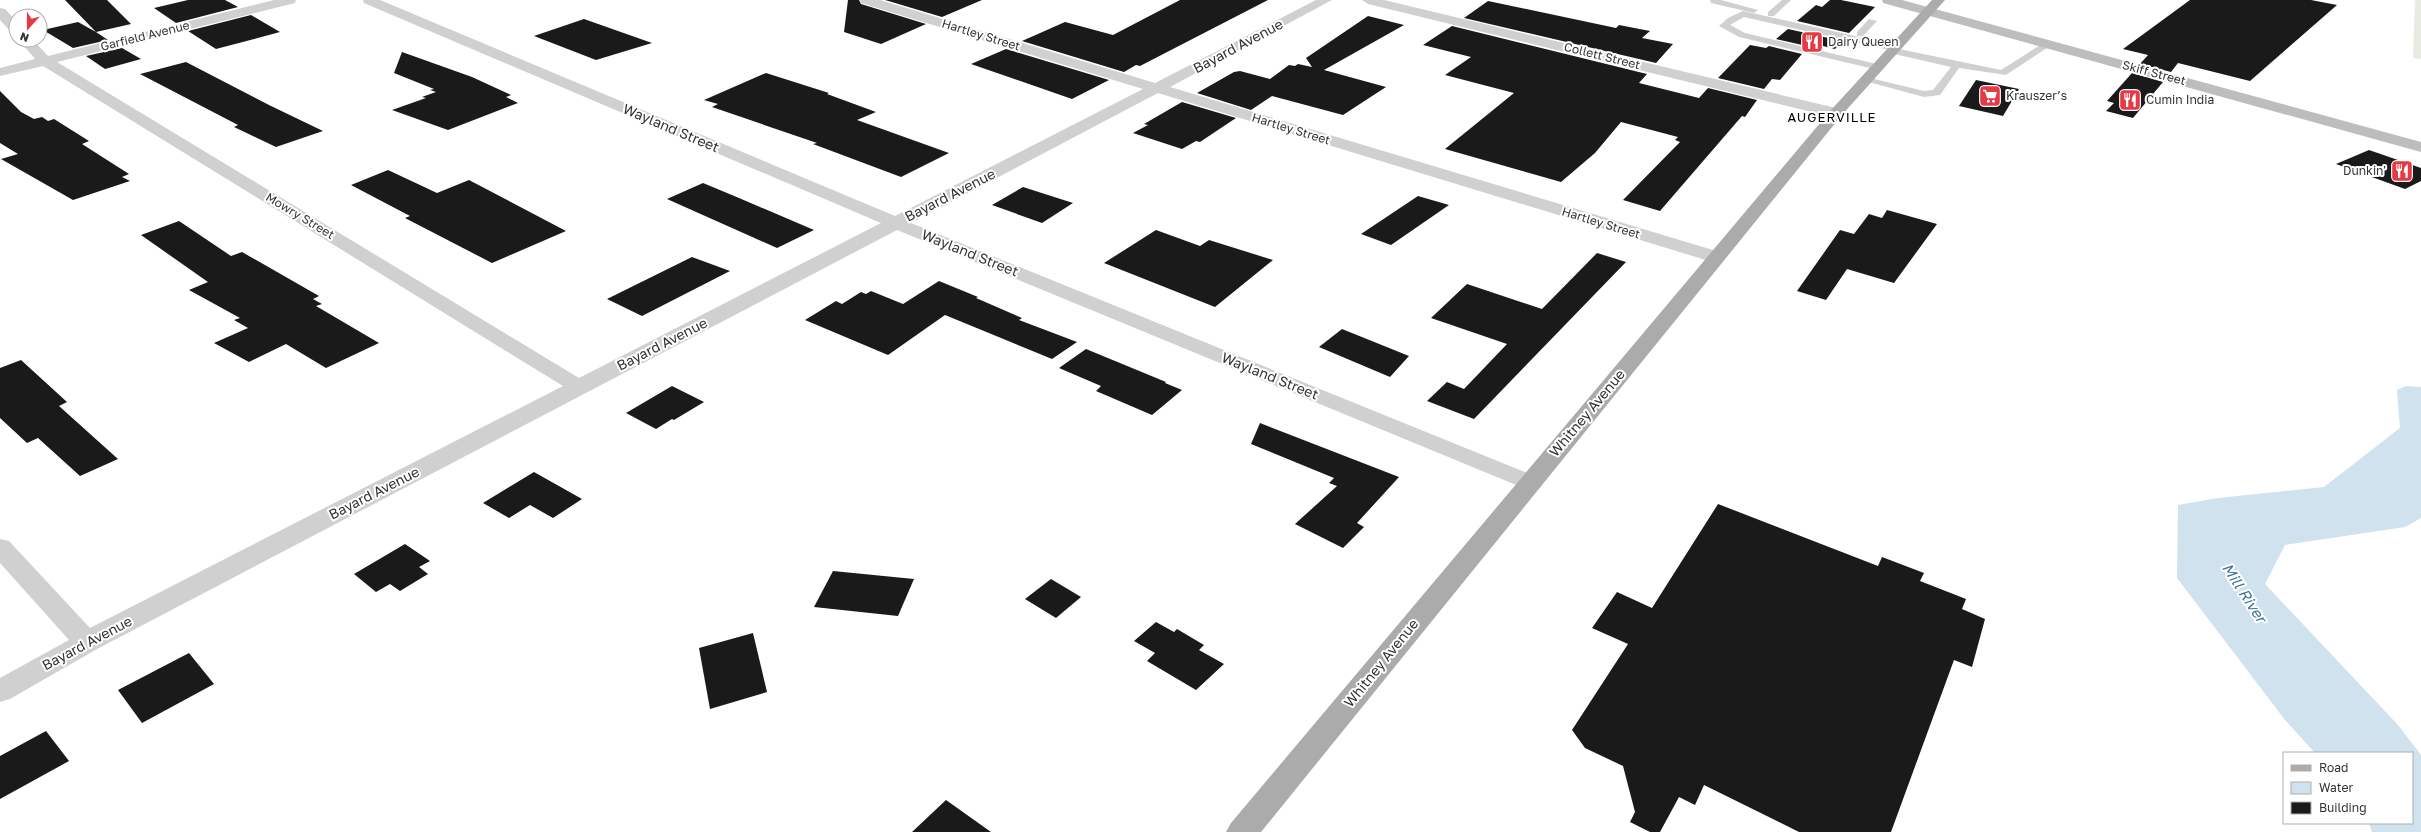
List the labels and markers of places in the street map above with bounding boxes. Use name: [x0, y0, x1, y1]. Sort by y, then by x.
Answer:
restaurant icon: Dairy Queen: [1799, 29, 1825, 55]
place label: Dairy Queen: [1828, 34, 1899, 49]
supermarket icon: Krauszer’s: [1977, 83, 2003, 109]
restaurant icon: Cumin India: [2117, 87, 2143, 113]
place label: Krauszer’s: [2006, 88, 2067, 103]
place label: Cumin India: [2146, 92, 2214, 107]
restaurant icon: Dunkin': [2389, 158, 2415, 184]
place label: Dunkin': [2343, 163, 2386, 178]

